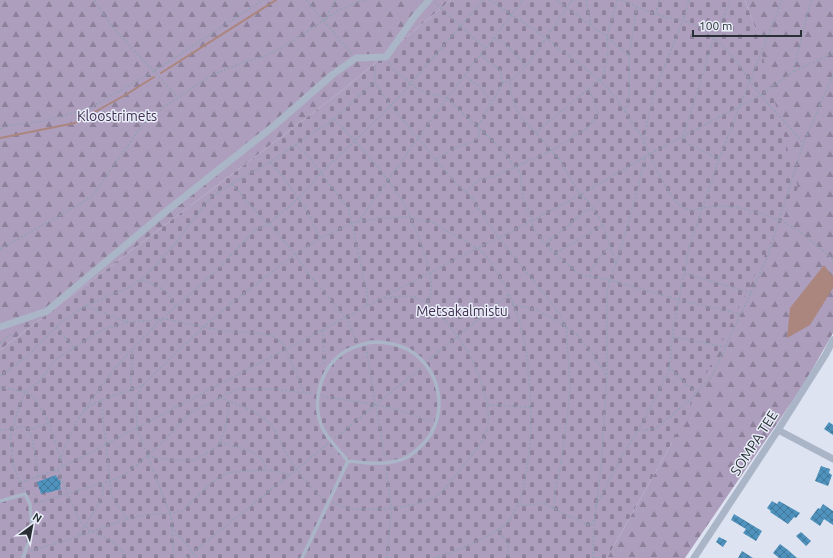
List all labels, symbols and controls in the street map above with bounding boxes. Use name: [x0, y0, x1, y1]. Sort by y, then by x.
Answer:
scale bar: [693, 12, 801, 38]
text: 100 m: [699, 19, 732, 32]
park label: Kloostrimets: [77, 108, 157, 124]
park label: Metsakalmistu: [416, 303, 508, 319]
street label: SOMPA TEE: [727, 408, 781, 478]
north arrow: [12, 506, 52, 546]
text: N: [31, 510, 44, 525]

